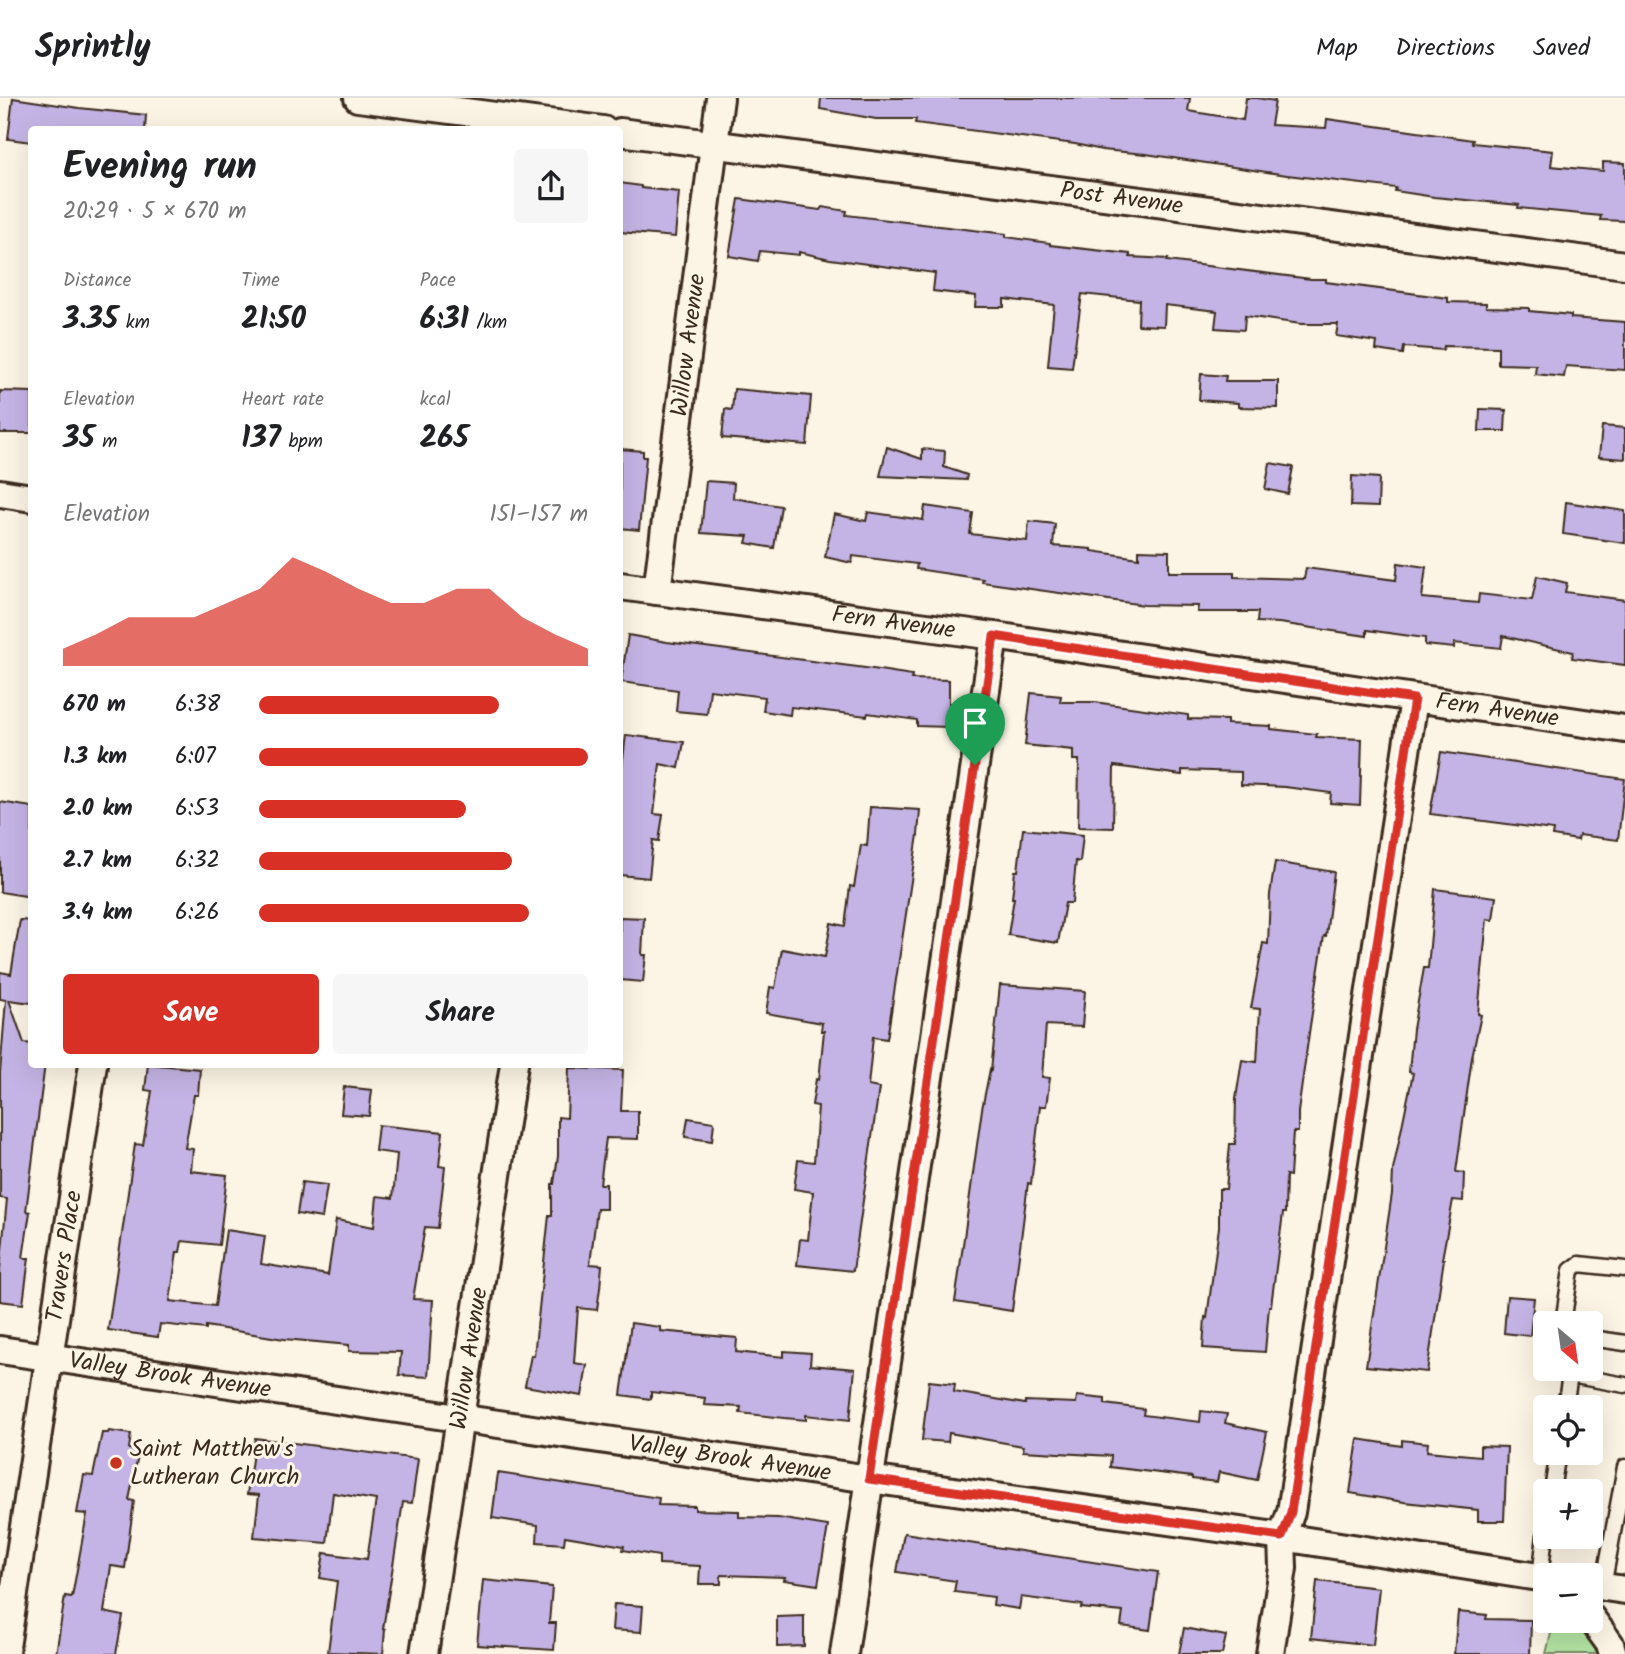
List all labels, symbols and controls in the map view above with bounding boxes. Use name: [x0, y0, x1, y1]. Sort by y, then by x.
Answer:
text: Sprintly: [35, 22, 151, 75]
text: Map: [1316, 29, 1358, 68]
text: Directions: [1396, 29, 1495, 68]
text: Saved: [1533, 29, 1590, 68]
text: Evening run: [63, 138, 257, 198]
button: share: [514, 149, 588, 223]
street label: Post Avenue: [1058, 171, 1186, 226]
text: 20:29 · 5 × 670 m: [63, 194, 246, 230]
text: Distance: [63, 266, 131, 296]
text: Time: [241, 266, 280, 296]
text: Pace: [420, 266, 456, 296]
street label: Willow Avenue: [660, 271, 717, 419]
text: 3.35: [63, 296, 118, 344]
text: 21:50: [241, 296, 306, 344]
text: 6:31: [420, 296, 469, 344]
text: km: [118, 308, 150, 338]
text: /km: [469, 308, 507, 338]
text: Elevation: [63, 385, 135, 415]
text: Heart rate: [241, 385, 324, 415]
text: kcal: [420, 385, 451, 415]
text: 35: [63, 415, 95, 463]
text: 137: [241, 415, 281, 463]
text: 265: [420, 415, 469, 463]
text: m: [95, 427, 117, 457]
text: bpm: [281, 427, 323, 457]
text: Elevation: [63, 497, 150, 533]
text: 151–157 m: [489, 497, 588, 533]
street label: Fern Avenue: [829, 595, 958, 650]
street label: Fern Avenue: [1433, 682, 1562, 739]
text: 670 m: [63, 687, 126, 723]
text: 6:38: [175, 687, 220, 723]
pin: [945, 693, 1005, 765]
icon: arrive: [956, 704, 994, 742]
text: 1.3 km: [63, 739, 127, 775]
text: 6:07: [175, 739, 216, 775]
text: 2.0 km: [63, 791, 133, 827]
text: 6:53: [175, 791, 219, 827]
text: 2.7 km: [63, 843, 132, 879]
text: 6:32: [175, 843, 220, 879]
text: 3.4 km: [63, 895, 133, 931]
text: 6:26: [175, 895, 220, 931]
button: Save: [63, 974, 319, 1054]
button: Share: [333, 974, 588, 1054]
street label: Travers Place: [35, 1188, 93, 1325]
street label: Willow Avenue: [439, 1284, 499, 1432]
north arrow: [1533, 1311, 1603, 1381]
map controls: [1533, 1311, 1603, 1633]
street label: Valley Brook Avenue: [66, 1341, 274, 1410]
button: locate: [1533, 1395, 1603, 1465]
street label: Valley Brook Avenue: [626, 1424, 834, 1493]
place label: Saint Matthew's Lutheran Church: [130, 1430, 300, 1497]
marker: Saint Matthew's Lutheran Church: [108, 1455, 124, 1471]
button: +: [1533, 1479, 1603, 1549]
button: −: [1533, 1563, 1603, 1633]

